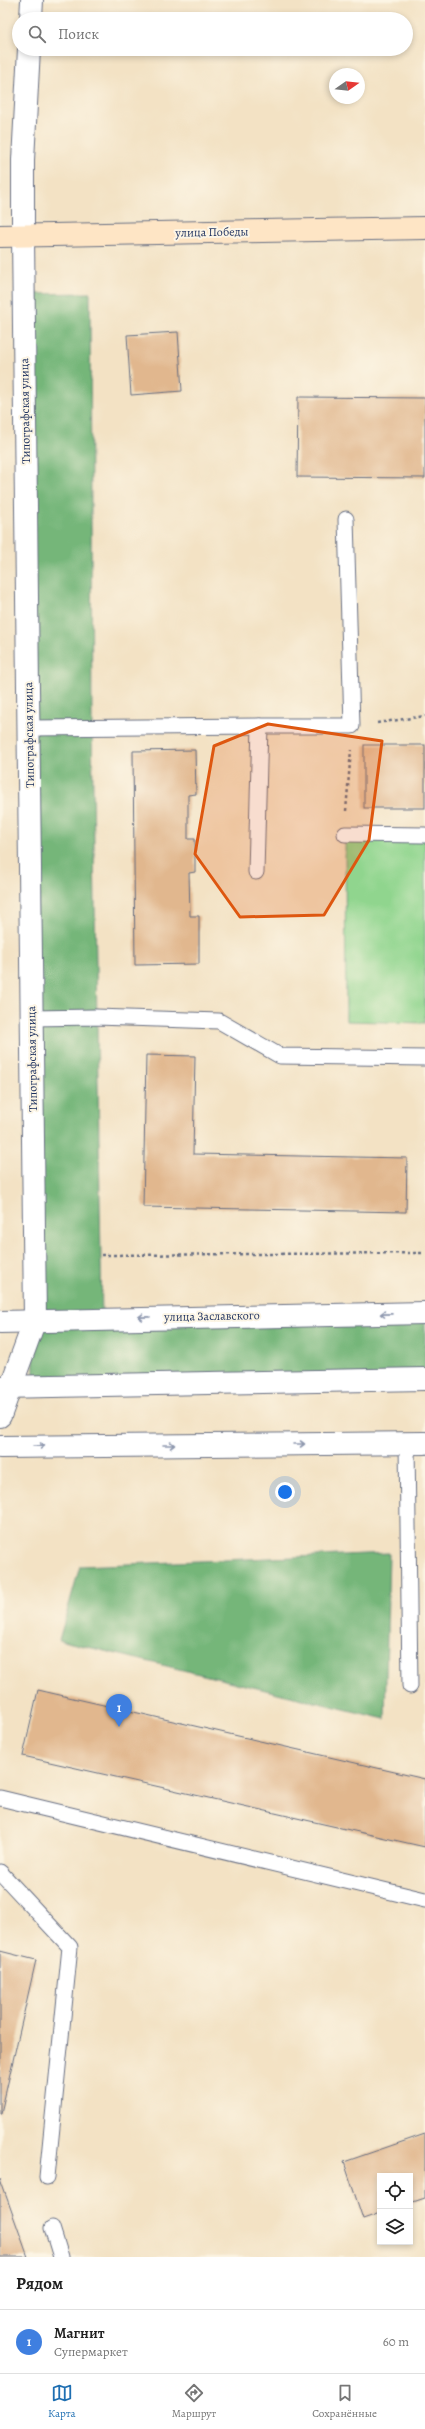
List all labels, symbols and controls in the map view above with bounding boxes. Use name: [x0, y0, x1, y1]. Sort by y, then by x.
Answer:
search box: [12, 12, 413, 56]
icon: search: [26, 23, 48, 45]
text: Поиск: [58, 24, 99, 44]
north arrow: [329, 68, 365, 104]
street label: улица Победы: [174, 223, 249, 241]
street label: Типографская улица: [16, 358, 34, 464]
street label: Типографская улица: [20, 682, 38, 788]
street label: Типографская улица: [23, 1006, 41, 1112]
street label: улица Заславского: [163, 1307, 260, 1325]
one-way arrow: [380, 1310, 393, 1318]
one-way arrow: [138, 1314, 151, 1321]
one-way arrow: [292, 1440, 305, 1448]
one-way arrow: [162, 1441, 175, 1449]
one-way arrow: [32, 1442, 45, 1450]
your location: [275, 1482, 295, 1502]
pin: 1: [106, 1694, 132, 1727]
map controls: [377, 2173, 413, 2245]
button: locate: [377, 2173, 413, 2209]
button: layers: [377, 2209, 413, 2245]
text: Рядом: [16, 2272, 63, 2295]
text: Магнит: [54, 2323, 105, 2343]
text: 1: [27, 2333, 31, 2350]
text: 60 m: [383, 2333, 409, 2350]
text: Супермаркет: [54, 2343, 128, 2360]
tab: Карта: [48, 2382, 76, 2421]
tab: Маршрут: [172, 2382, 216, 2421]
tab: Сохранённые: [312, 2382, 377, 2421]

